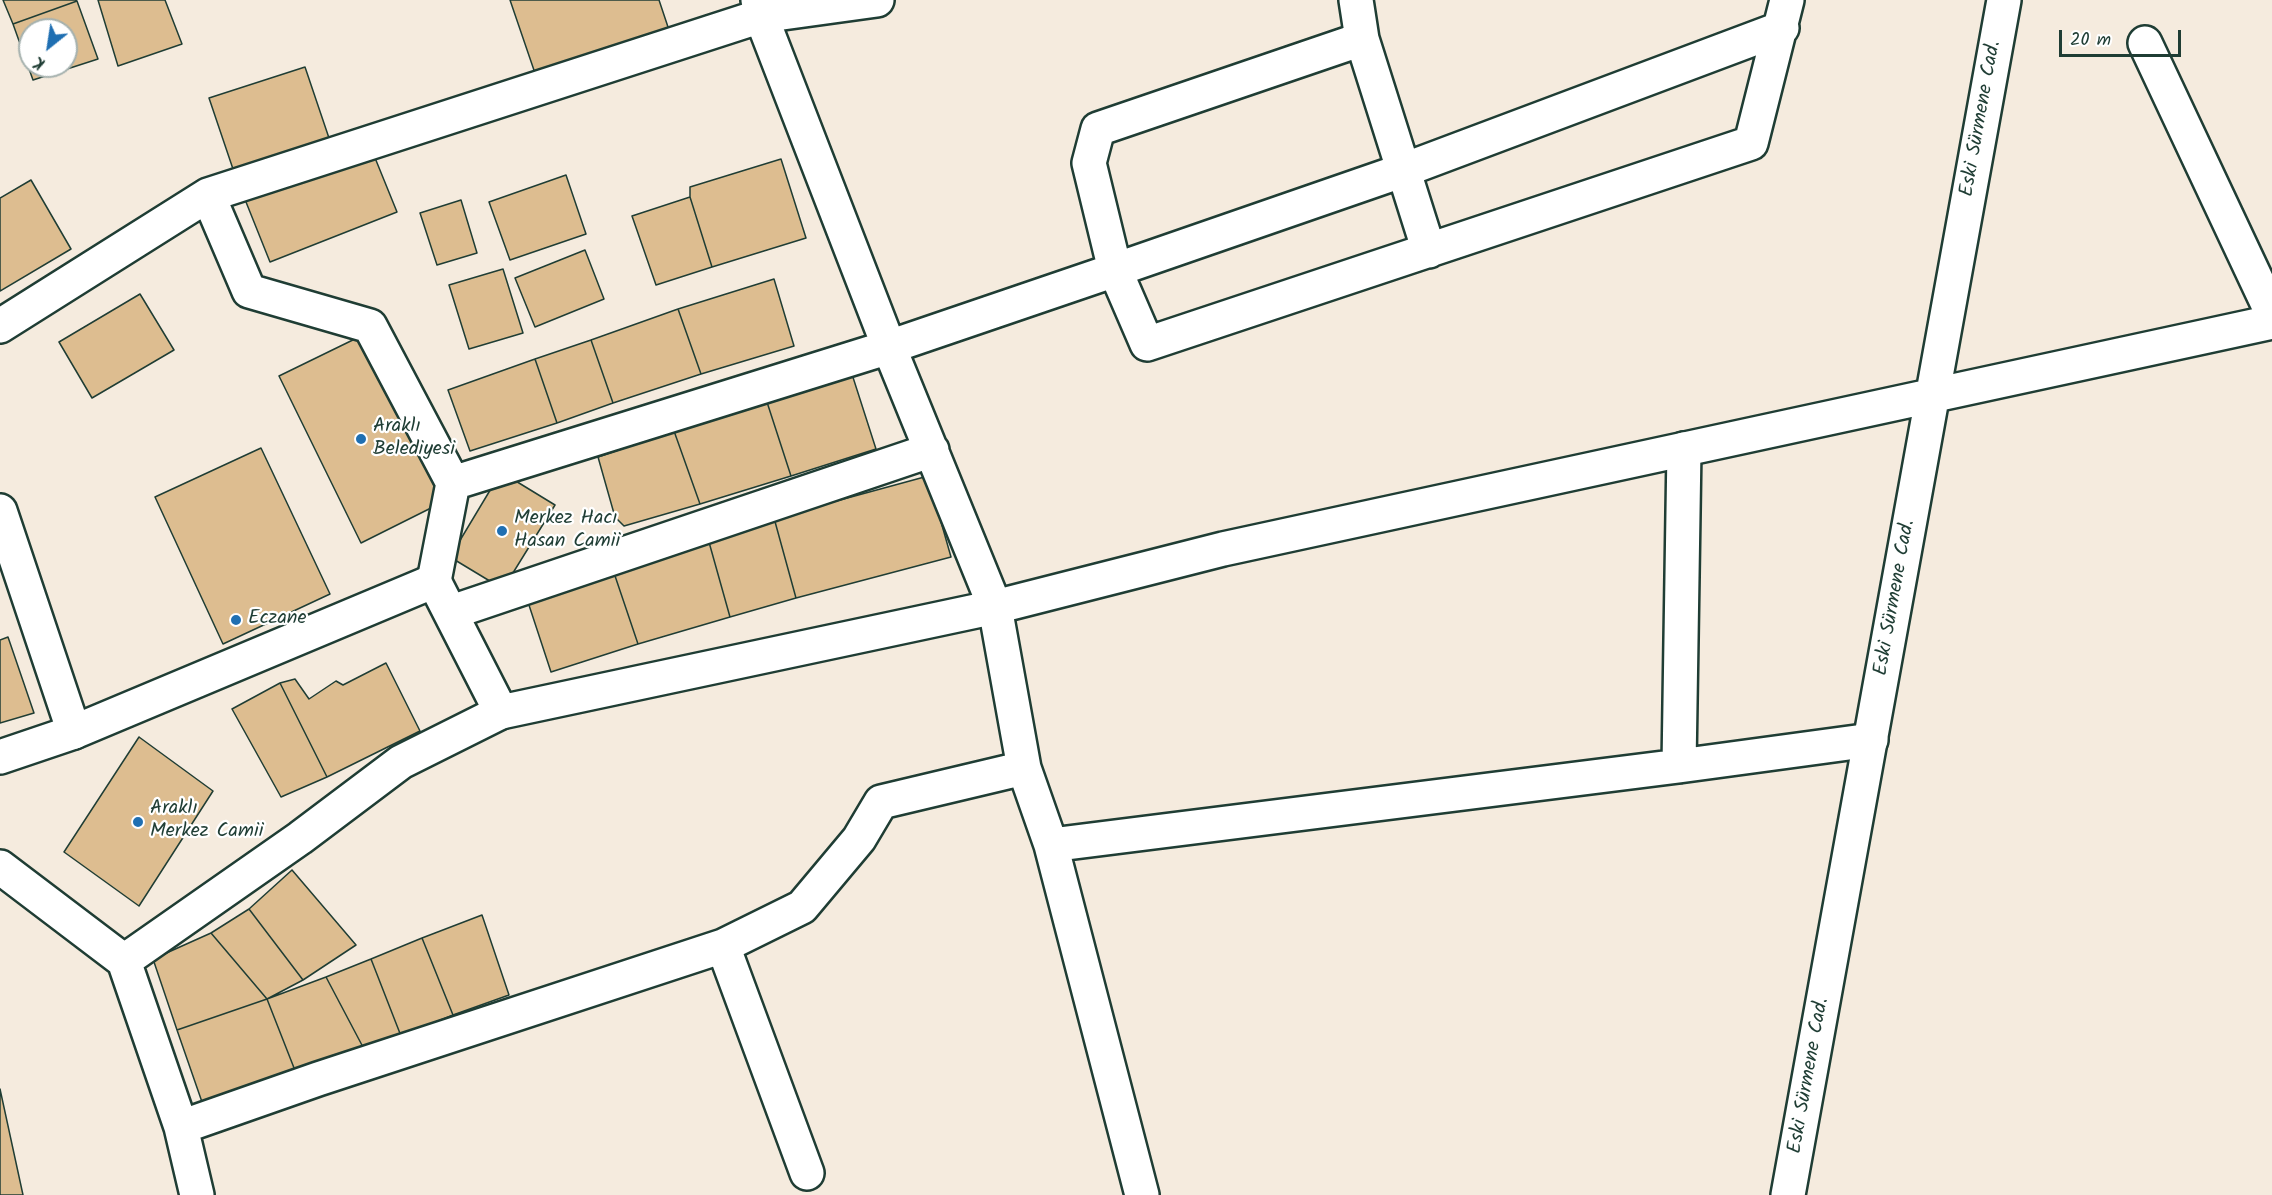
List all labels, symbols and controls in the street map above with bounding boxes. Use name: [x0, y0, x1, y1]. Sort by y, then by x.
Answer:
north arrow: [18, 18, 78, 78]
scale bar: [2062, 18, 2184, 56]
text: 20 m: [2070, 26, 2111, 55]
street label: Eski Sürmene Cad.: [1956, 39, 2008, 199]
text: K: [29, 49, 50, 76]
place label: Araklı Belediyesi: [373, 416, 455, 463]
marker: Araklı Belediyesi: [354, 432, 368, 446]
place label: Merkez Hacı Hasan Camii: [514, 508, 620, 555]
street label: Eski Sürmene Cad.: [1870, 518, 1922, 678]
marker: Merkez Hacı Hasan Camii: [495, 524, 509, 538]
place label: Eczane: [248, 608, 306, 632]
marker: Eczane: [229, 613, 243, 627]
place label: Araklı Merkez Camii: [150, 798, 263, 845]
marker: Araklı Merkez Camii: [131, 815, 145, 829]
street label: Eski Sürmene Cad.: [1784, 996, 1836, 1156]

